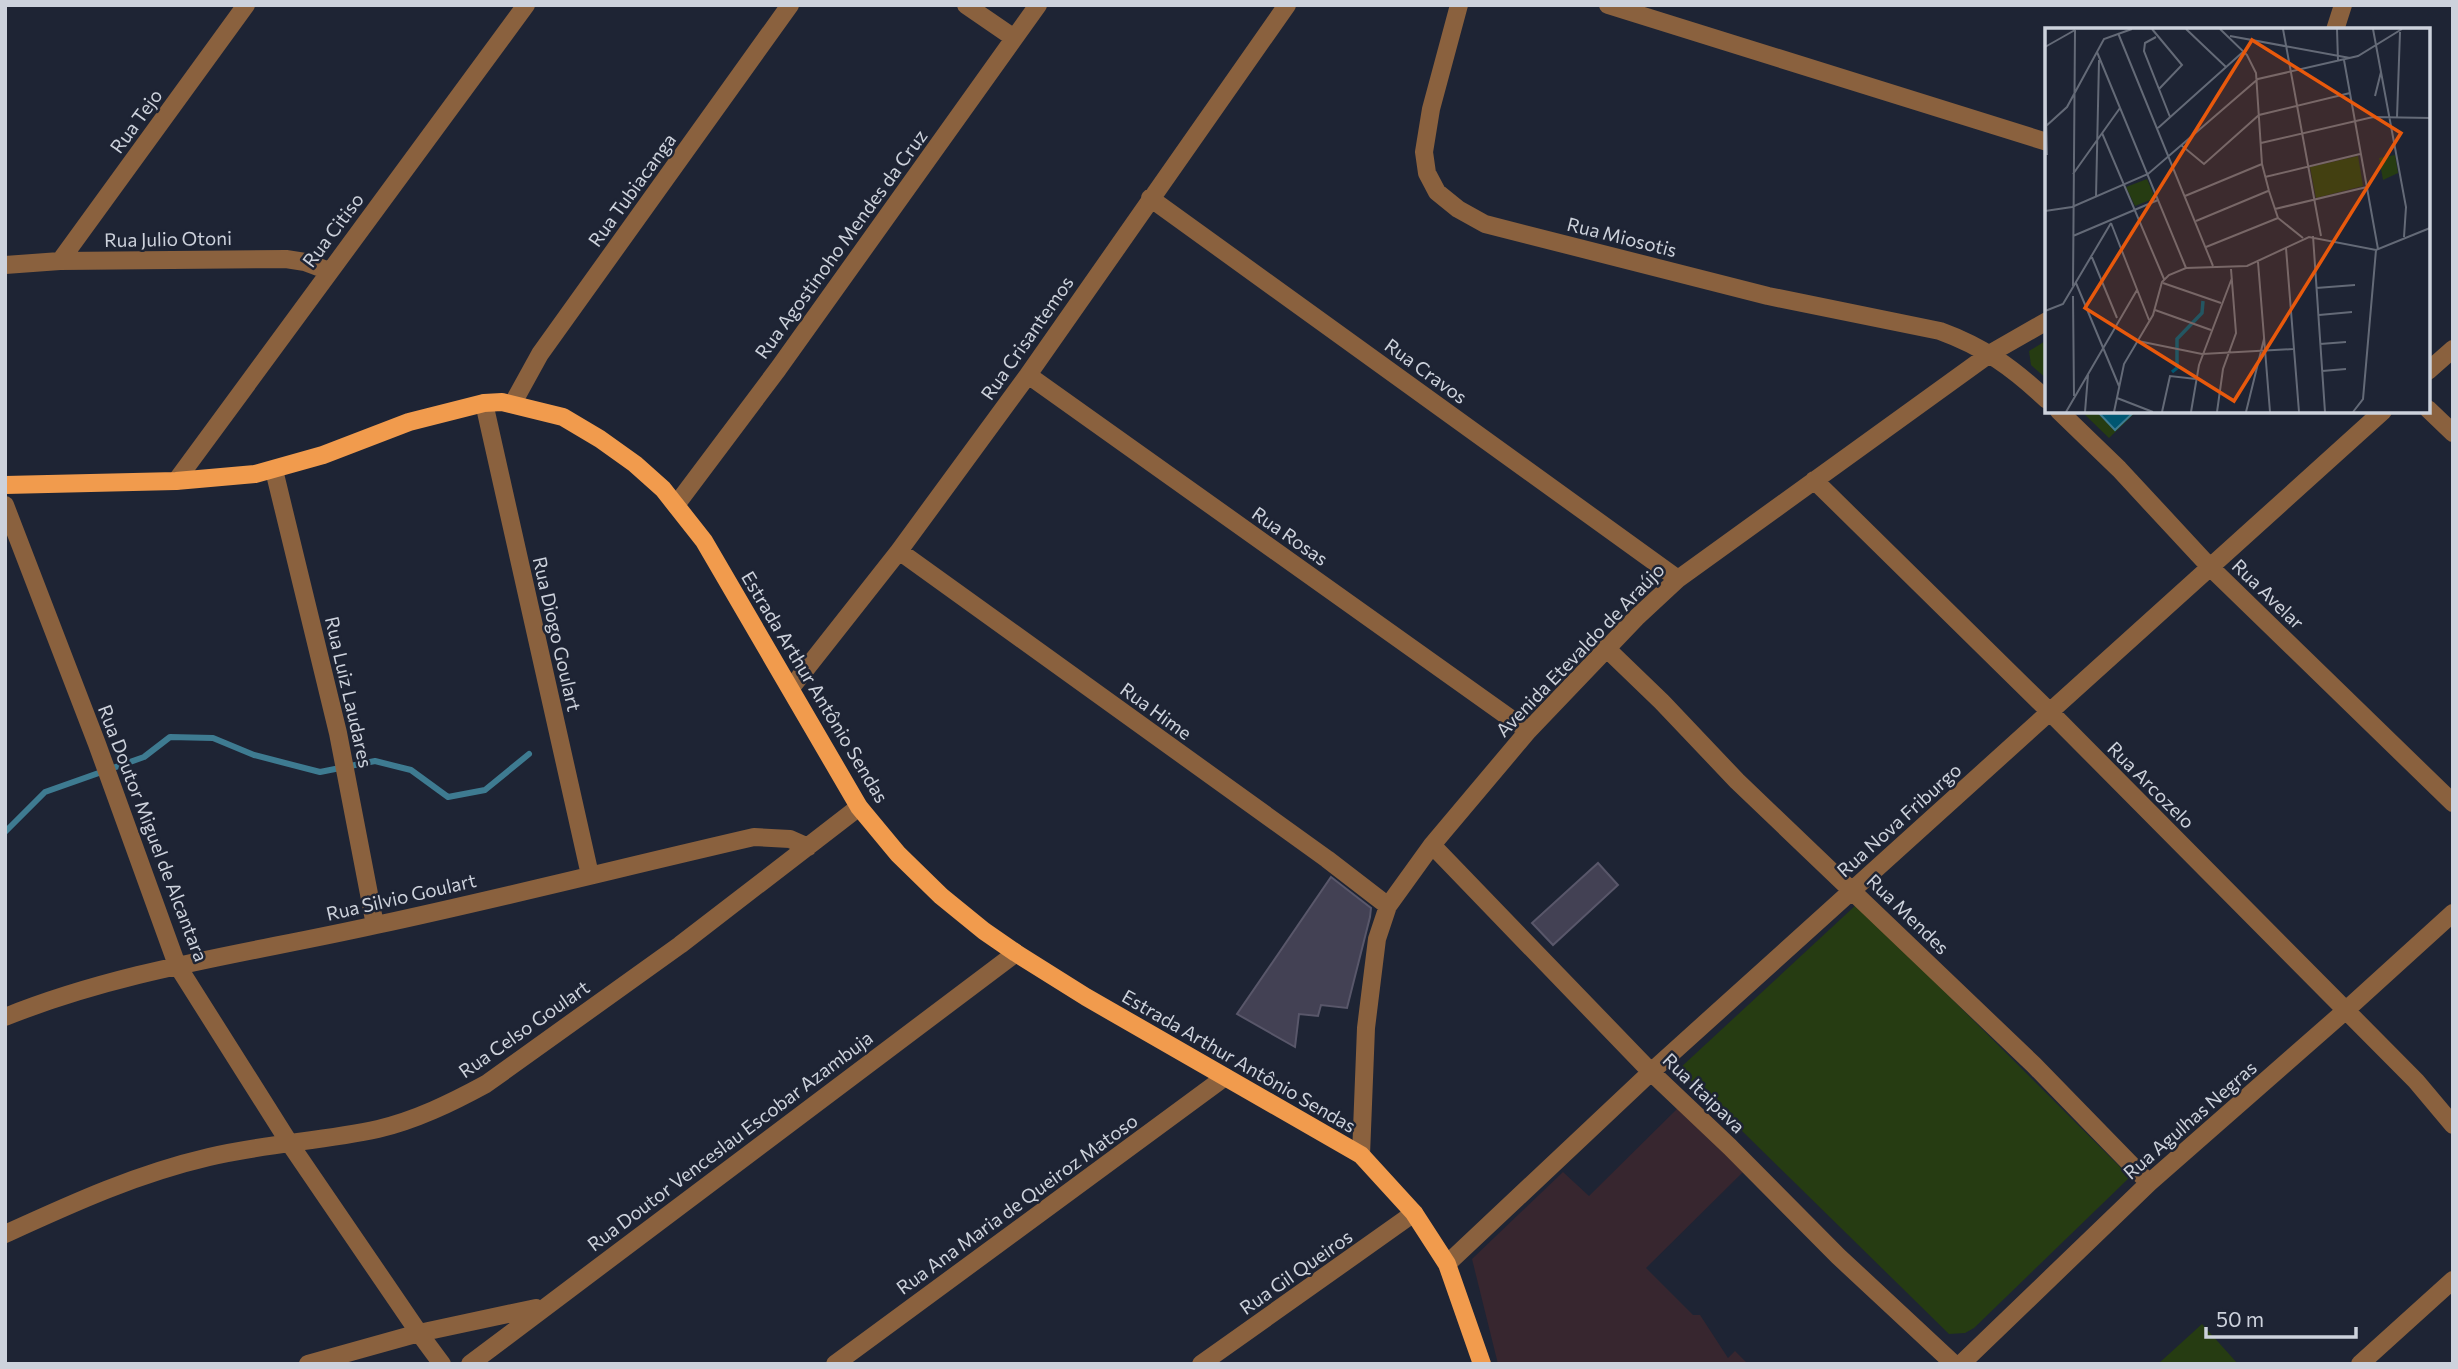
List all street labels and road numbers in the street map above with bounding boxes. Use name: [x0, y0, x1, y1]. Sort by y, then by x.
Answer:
street label: Rua Tejo: [105, 84, 167, 157]
street label: Rua Agostinoho Mendes da Cruz: [750, 125, 932, 363]
street label: Rua Tubiacanga: [583, 129, 680, 251]
street label: Rua Citiso: [297, 188, 368, 272]
street label: Rua Miosotis: [1565, 212, 1679, 261]
street label: Rua Julio Otoni: [104, 226, 232, 251]
street label: Rua Crisantemos: [975, 271, 1078, 404]
street label: Rua Cravos: [1381, 333, 1472, 408]
street label: Rua Rosas: [1248, 501, 1333, 570]
street label: Rua Diogo Goulart: [528, 554, 587, 714]
street label: Rua Avelar: [2228, 554, 2309, 634]
street label: Avenida Etevaldo de Araújo: [1490, 558, 1669, 741]
street label: Estrada Arthur Antônio Sendas: [737, 567, 894, 807]
street label: Rua Luiz Laudares: [321, 614, 378, 770]
street label: Rua Hime: [1116, 677, 1196, 744]
street label: Rua Doutor Miguel de Alcantara: [94, 701, 213, 965]
street label: Rua Arcozelo: [2103, 736, 2200, 833]
street label: Rua Nova Friburgo: [1832, 758, 1966, 881]
street label: Rua Silvio Goulart: [324, 868, 478, 925]
street label: Rua Mendes: [1862, 869, 1954, 959]
street label: Rua Celso Goulart: [454, 975, 594, 1082]
street label: Estrada Arthur Antônio Sendas: [1118, 984, 1360, 1137]
street label: Rua Doutor Venceslau Escobar Azambuja: [582, 1026, 877, 1256]
street label: Rua Itaipava: [1659, 1048, 1750, 1137]
street label: Rua Agulhas Negras: [2118, 1056, 2261, 1184]
street label: Rua Ana Maria de Queiroz Matoso: [892, 1108, 1142, 1299]
street label: Rua Gil Queiros: [1235, 1224, 1356, 1319]

